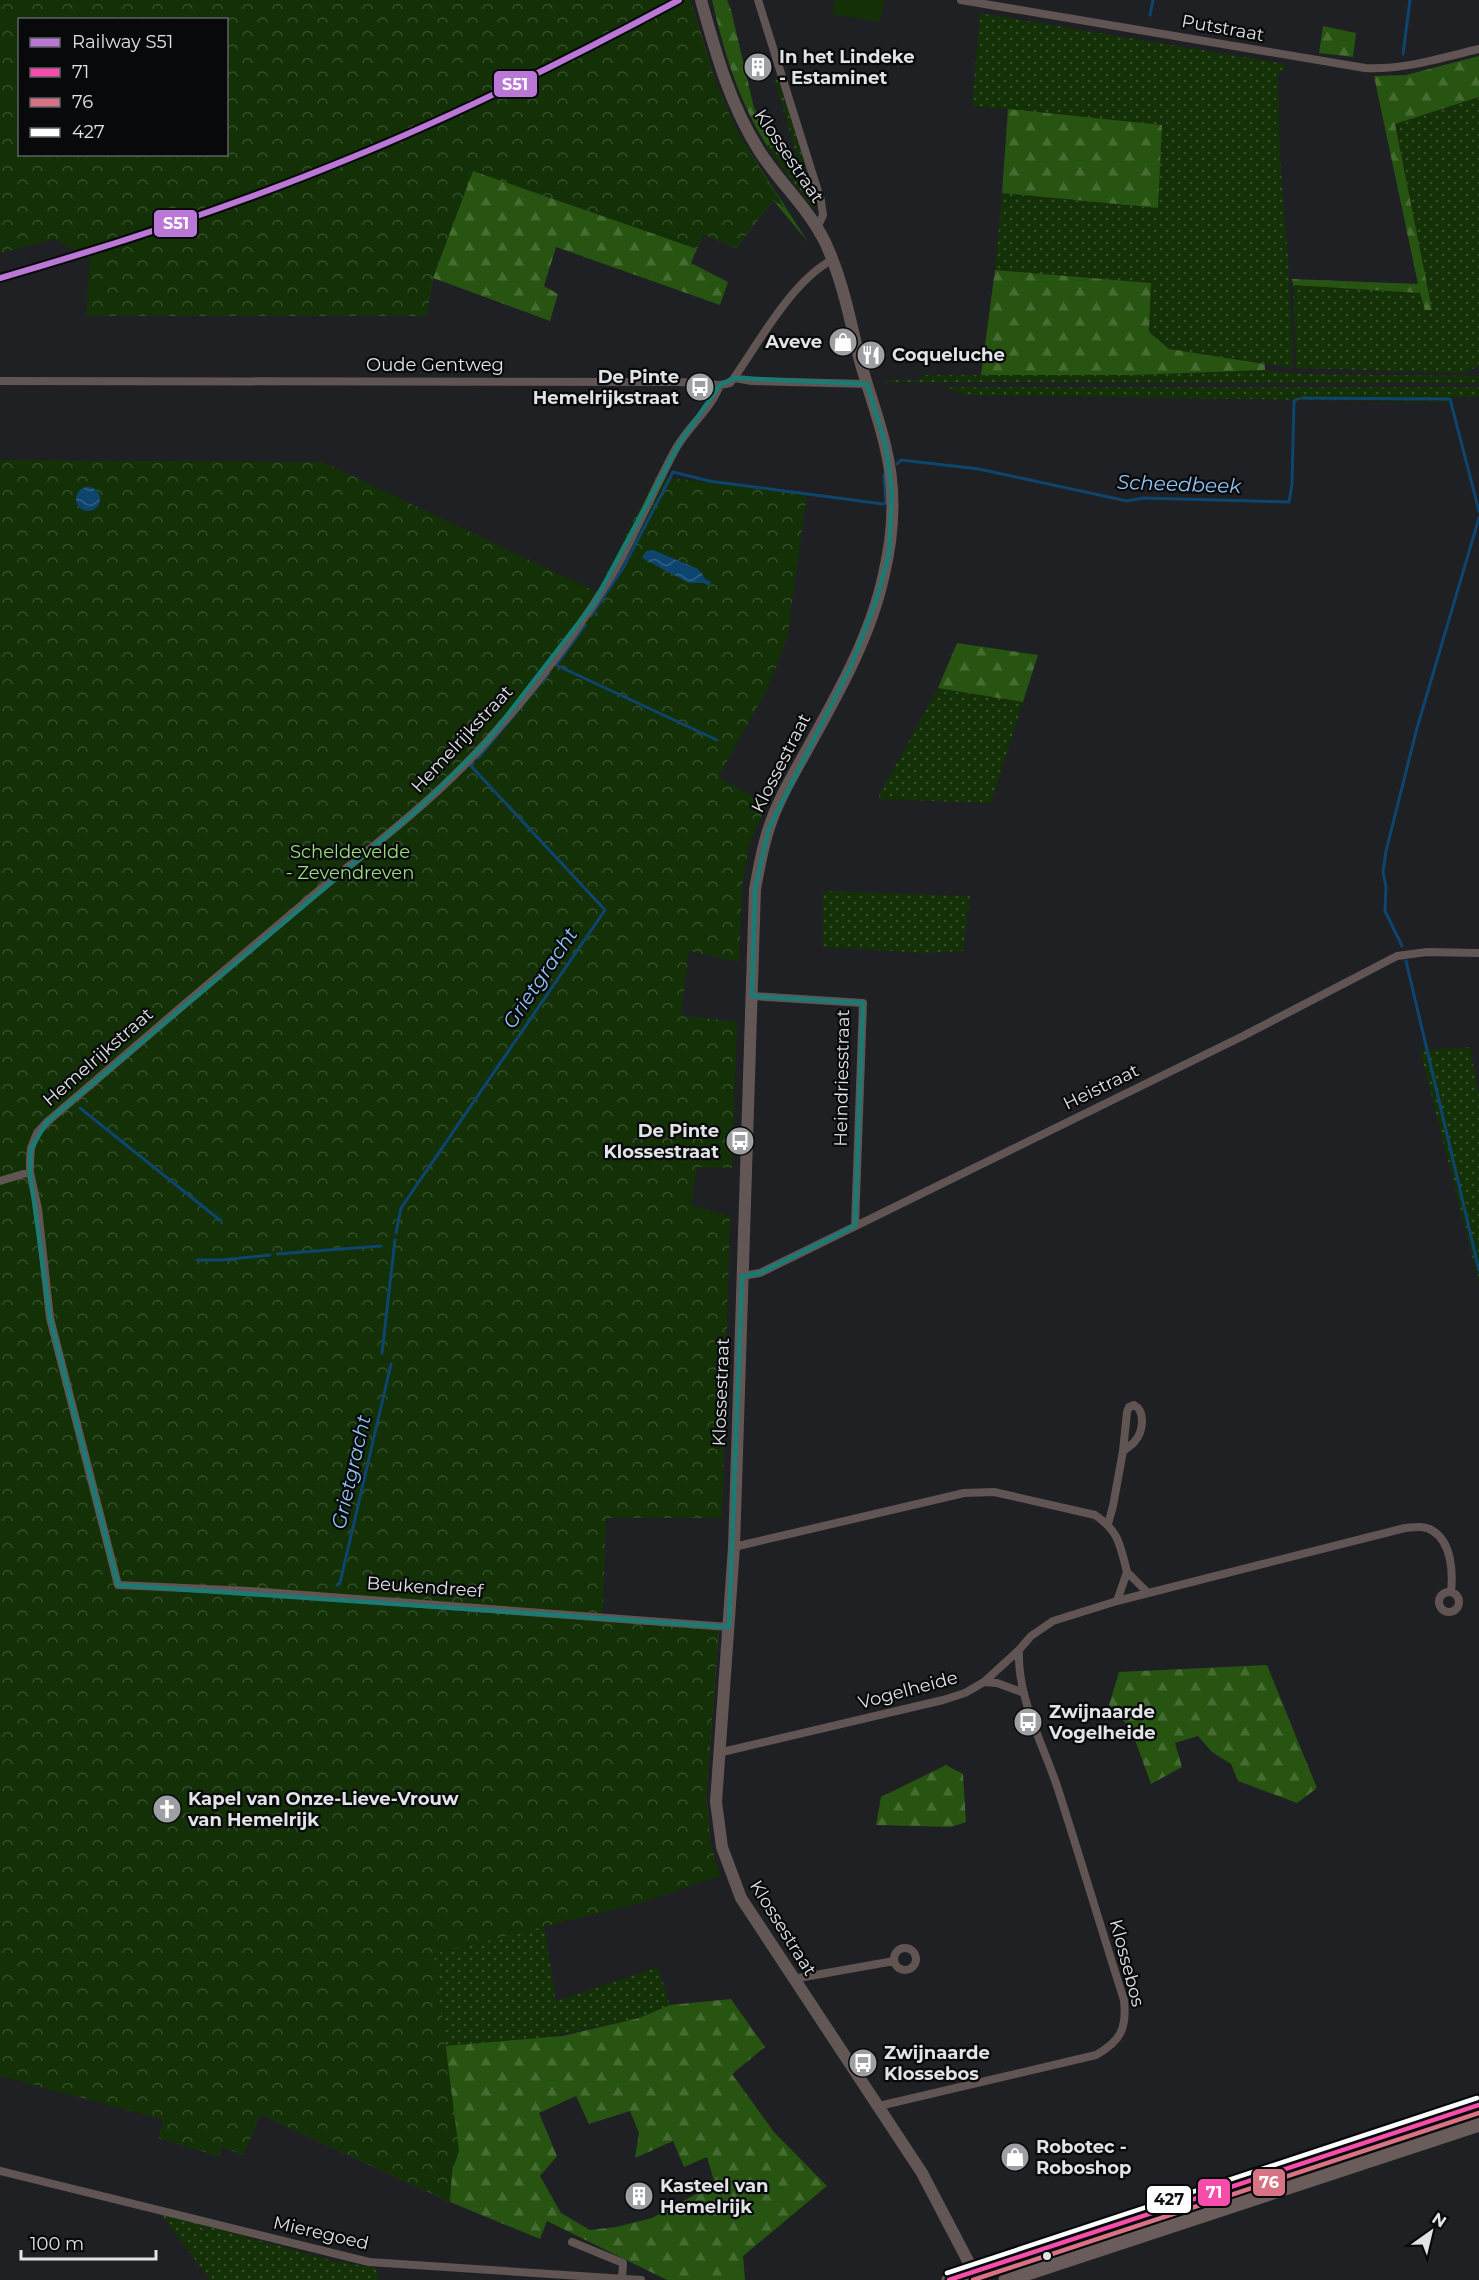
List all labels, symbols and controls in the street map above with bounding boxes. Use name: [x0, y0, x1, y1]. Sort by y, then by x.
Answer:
street label: Putstraat: [1180, 10, 1266, 46]
legend: [18, 18, 228, 156]
text: Railway S51: [72, 31, 173, 53]
place label: In het Lindeke - Estaminet: [779, 46, 915, 89]
building icon: In het Lindeke - Estaminet: [742, 51, 774, 83]
text: 71: [72, 61, 89, 83]
line badge: S51: [493, 70, 538, 98]
text: S51: [502, 75, 528, 94]
text: 76: [72, 91, 93, 113]
street label: Klossestraat: [750, 105, 828, 207]
text: 427: [72, 121, 105, 143]
line badge: S51: [153, 209, 198, 238]
text: S51: [163, 214, 189, 233]
shop icon: Aveve: [827, 326, 859, 358]
place label: Aveve: [764, 331, 822, 353]
restaurant icon: Coqueluche: [855, 339, 887, 371]
place label: Coqueluche: [892, 344, 1005, 366]
street label: Oude Gentweg: [366, 354, 504, 376]
place label: De Pinte Hemelrijkstraat: [533, 366, 679, 409]
bus stop icon: De Pinte Hemelrijkstraat: [684, 371, 716, 403]
water label: Scheedbeek: [1116, 470, 1243, 498]
street label: Hemelrijkstraat: [407, 681, 517, 797]
street label: Klossestraat: [747, 710, 815, 816]
park label: Scheldevelde - Zevendreven: [286, 841, 414, 884]
water label: Grietgracht: [498, 923, 582, 1033]
street label: Hemelrijkstraat: [38, 1003, 158, 1111]
street label: Heindriesstraat: [830, 1009, 854, 1147]
street label: Heistraat: [1060, 1059, 1142, 1115]
place label: De Pinte Klossestraat: [604, 1120, 719, 1163]
bus stop icon: De Pinte Klossestraat: [724, 1125, 756, 1157]
street label: Klossestraat: [708, 1337, 734, 1447]
water label: Grietgracht: [326, 1413, 376, 1531]
street label: Beukendreef: [366, 1572, 485, 1602]
street label: Vogelheide: [856, 1666, 960, 1714]
place label: Zwijnaarde Vogelheide: [1048, 1701, 1156, 1744]
bus stop icon: Zwijnaarde Vogelheide: [1012, 1706, 1044, 1738]
place label: Kapel van Onze-Lieve-Vrouw van Hemelrijk: [187, 1788, 459, 1831]
church icon: Kapel van Onze-Lieve-Vrouw van Hemelrijk: [151, 1793, 183, 1825]
street label: Klossestraat: [745, 1876, 821, 1980]
street label: Klossebos: [1105, 1917, 1149, 2009]
place label: Zwijnaarde Klossebos: [884, 2042, 990, 2085]
bus stop icon: Zwijnaarde Klossebos: [847, 2047, 879, 2079]
place label: Robotec - Roboshop: [1036, 2136, 1132, 2179]
shop icon: Robotec - Roboshop: [999, 2141, 1031, 2173]
line badge: 76: [1252, 2168, 1286, 2197]
text: 76: [1259, 2173, 1279, 2192]
place label: Kasteel van Hemelrijk: [660, 2175, 768, 2218]
line badge: 71: [1197, 2178, 1231, 2207]
building icon: Kasteel van Hemelrijk: [623, 2180, 655, 2212]
text: 71: [1206, 2183, 1222, 2202]
line badge: 427: [1146, 2185, 1192, 2214]
text: 427: [1154, 2190, 1184, 2209]
north arrow: [1401, 2202, 1461, 2262]
text: N: [1428, 2208, 1450, 2231]
street label: Mieregoed: [271, 2211, 371, 2255]
scale bar: [21, 2223, 156, 2261]
text: 100 m: [30, 2233, 84, 2255]
unlabelled marker: [1041, 2250, 1053, 2262]

